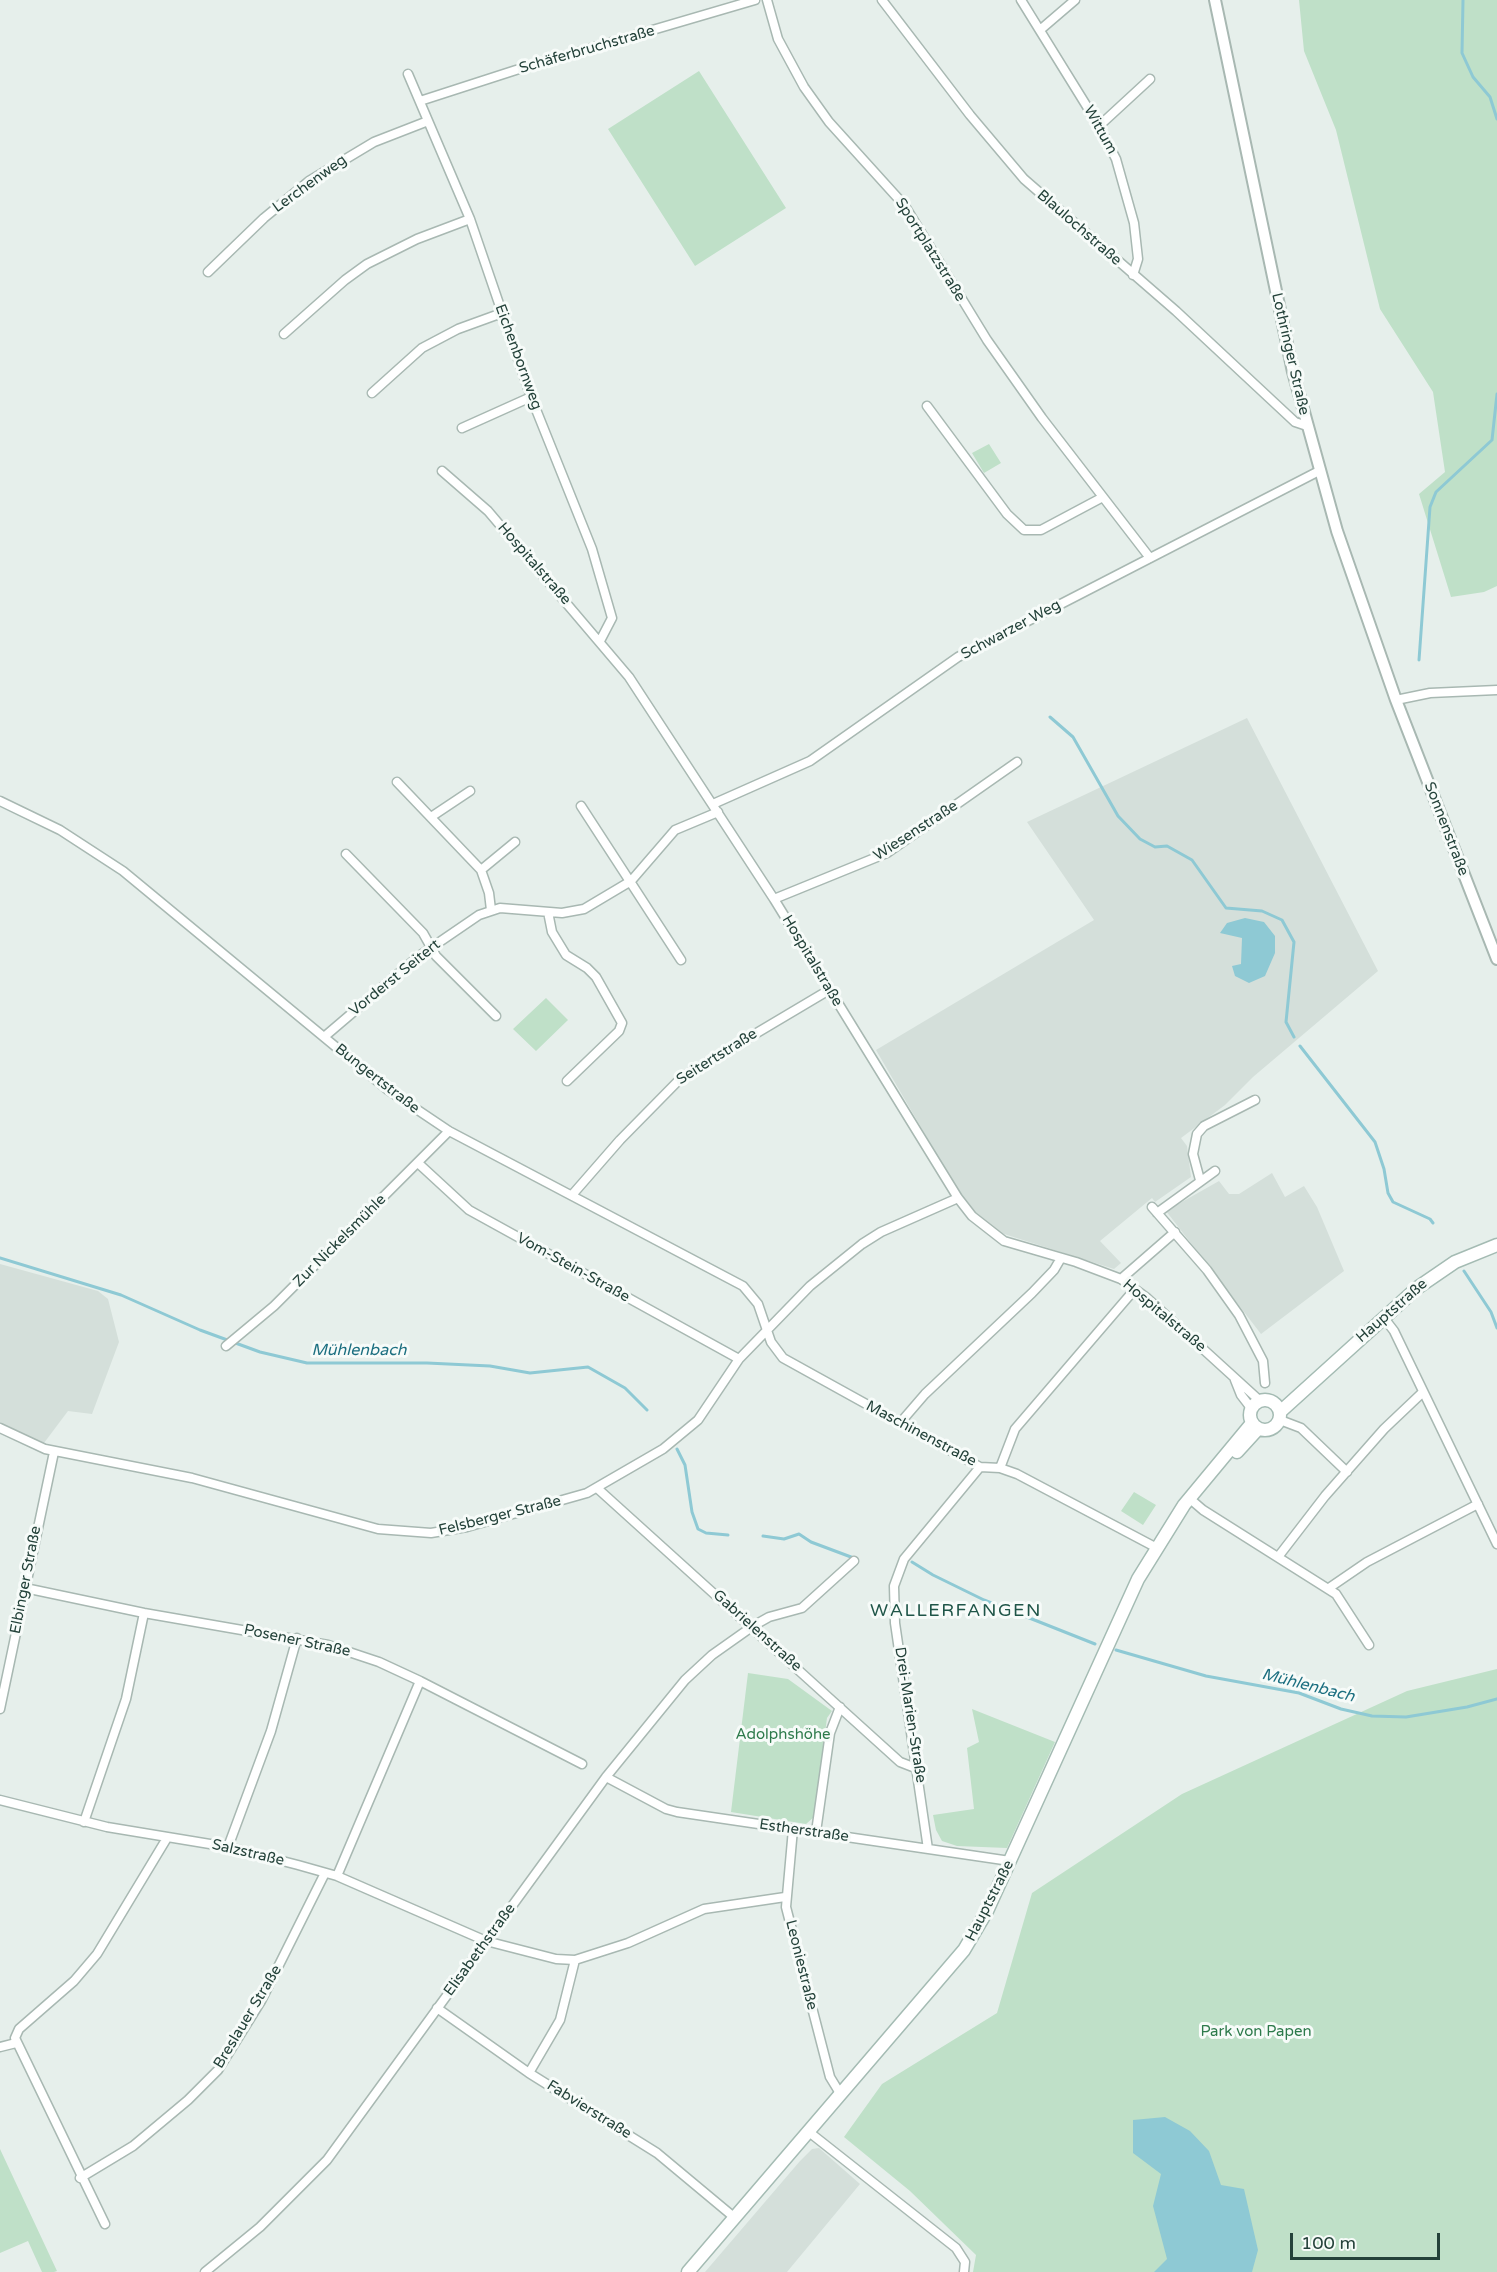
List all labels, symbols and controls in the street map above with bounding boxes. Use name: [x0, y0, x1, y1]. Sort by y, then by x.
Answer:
street label: Schäferbruchstraße: [517, 22, 657, 78]
street label: Wittum: [1079, 102, 1121, 158]
street label: Lerchenweg: [270, 151, 350, 217]
street label: Blaulochstraße: [1033, 186, 1125, 270]
street label: Sportplatzstraße: [891, 195, 969, 305]
street label: Lothringer Straße: [1267, 291, 1313, 417]
street label: Eichenbornweg: [491, 302, 545, 412]
street label: Hospitalstraße: [493, 519, 575, 609]
street label: Schwarzer Weg: [958, 596, 1064, 664]
street label: Sonnenstraße: [1420, 780, 1472, 878]
street label: Wiesenstraße: [871, 797, 961, 865]
street label: Hospitalstraße: [778, 912, 846, 1010]
street label: Vorderst Seitert: [346, 936, 444, 1020]
street label: Seitertstraße: [673, 1025, 761, 1089]
street label: Bungertstraße: [331, 1040, 423, 1118]
street label: Zur Nickelsmühle: [290, 1191, 390, 1291]
street label: Vom-Stein-Straße: [513, 1229, 633, 1307]
street label: Hauptstraße: [1353, 1275, 1431, 1347]
street label: Hospitalstraße: [1119, 1276, 1209, 1356]
water label: Mühlenbach: [312, 1341, 406, 1361]
street label: Maschinenstraße: [863, 1397, 979, 1471]
street label: Felsberger Straße: [437, 1492, 563, 1540]
street label: Elbinger Straße: [7, 1524, 45, 1636]
street label: Gabrielenstraße: [709, 1586, 805, 1676]
district label: WALLERFANGEN: [870, 1600, 1042, 1622]
street label: Posener Straße: [242, 1621, 352, 1661]
street label: Drei-Marien-Straße: [890, 1646, 930, 1784]
water label: Mühlenbach: [1260, 1665, 1356, 1707]
park label: Adolphshöhe: [735, 1726, 831, 1744]
street label: Estherstraße: [758, 1816, 850, 1846]
street label: Salzstraße: [210, 1836, 286, 1870]
street label: Hauptstraße: [962, 1857, 1018, 1945]
street label: Elisabethstraße: [440, 1900, 520, 2000]
street label: Leoniestraße: [781, 1918, 821, 2012]
street label: Breslauer Straße: [210, 1962, 286, 2072]
park label: Park von Papen: [1200, 2023, 1312, 2041]
street label: Fabvierstraße: [543, 2077, 635, 2143]
scale bar: [1293, 2221, 1443, 2259]
text: 100 m: [1301, 2232, 1356, 2254]

